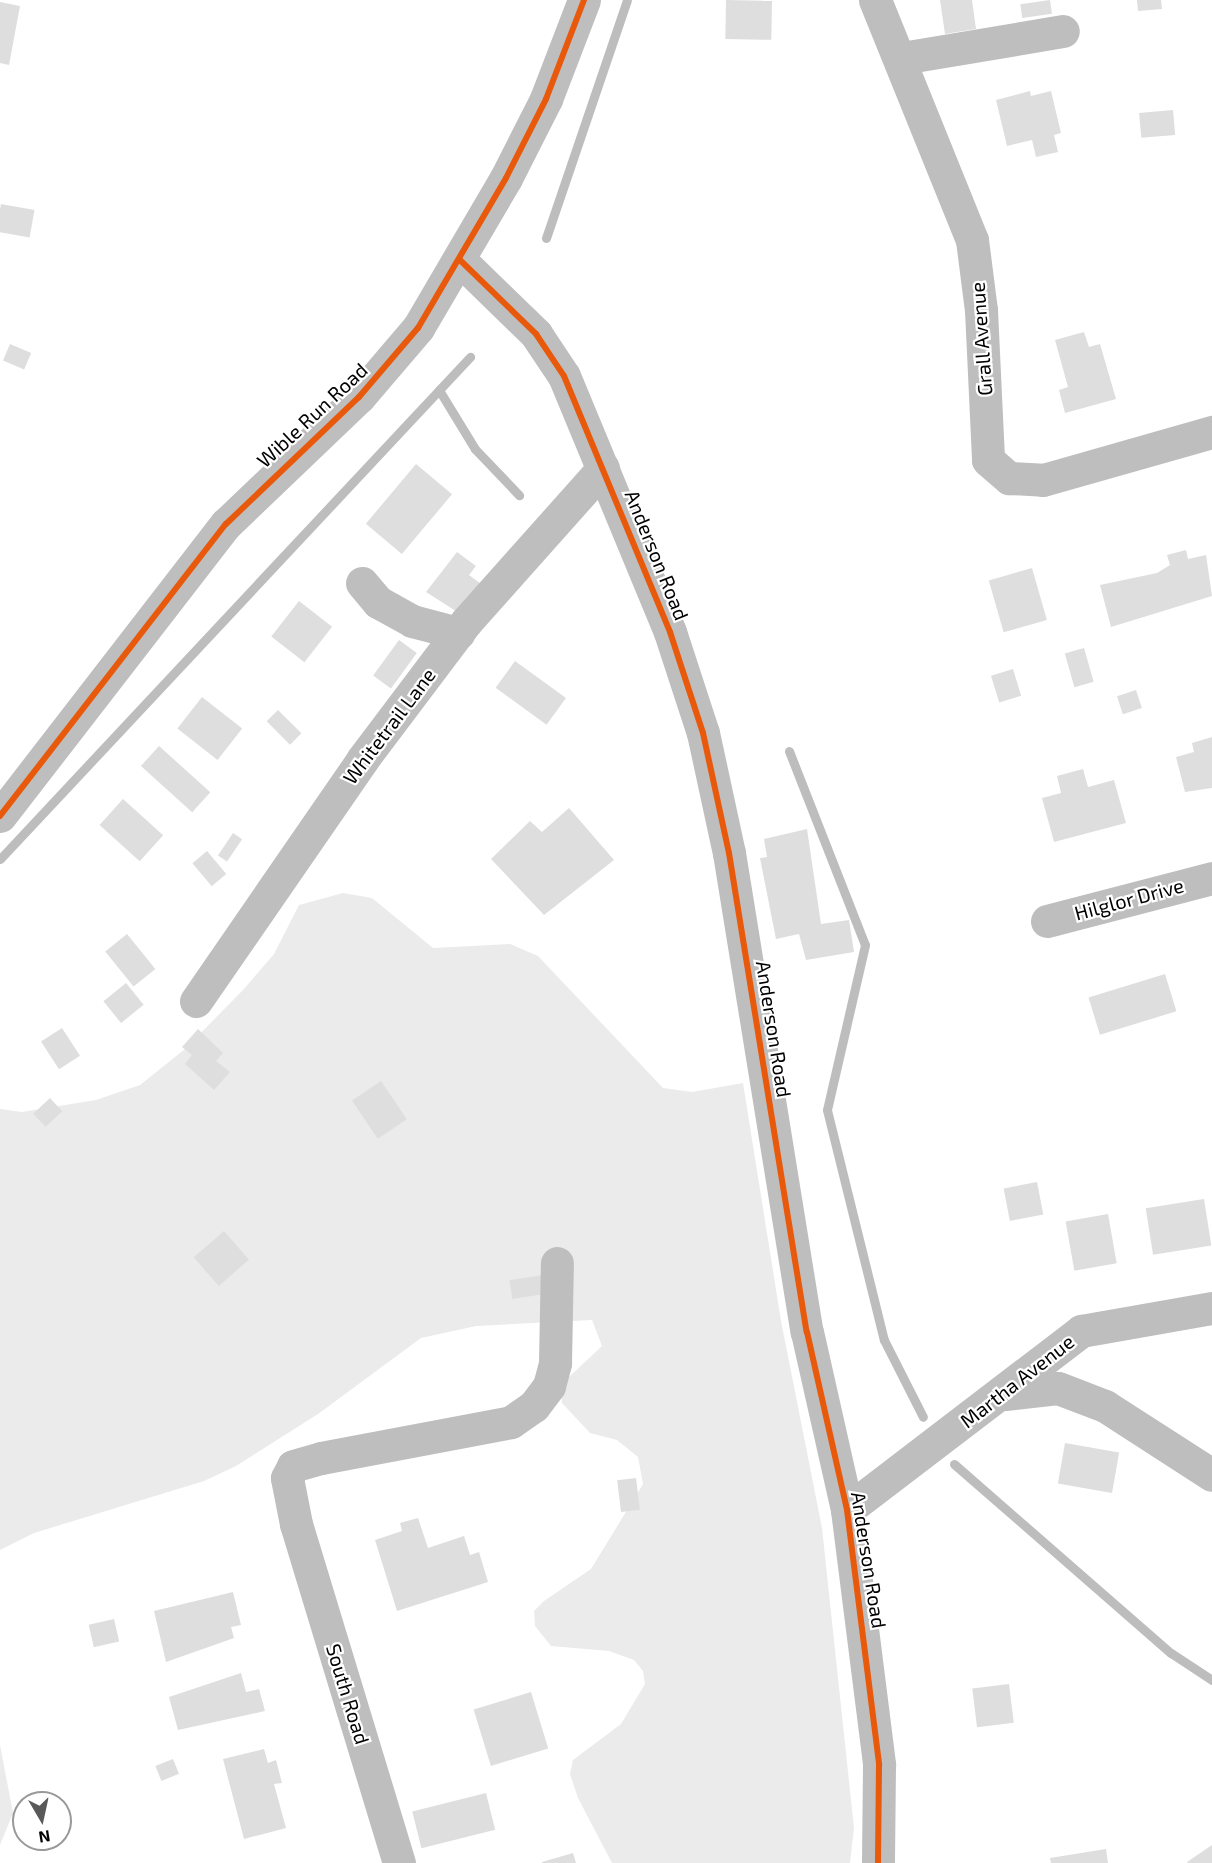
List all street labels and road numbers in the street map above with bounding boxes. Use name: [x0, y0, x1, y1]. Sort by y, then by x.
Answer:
street label: Grall Avenue: [965, 281, 997, 397]
street label: Wible Run Road: [252, 358, 372, 472]
street label: Anderson Road: [620, 487, 694, 623]
street label: Whitetrail Lane: [337, 663, 441, 789]
street label: Hilglor Drive: [1071, 873, 1187, 925]
street label: Anderson Road: [751, 959, 797, 1099]
street label: Martha Avenue: [955, 1329, 1079, 1433]
street label: Anderson Road: [846, 1490, 892, 1630]
street label: South Road: [321, 1641, 375, 1747]

